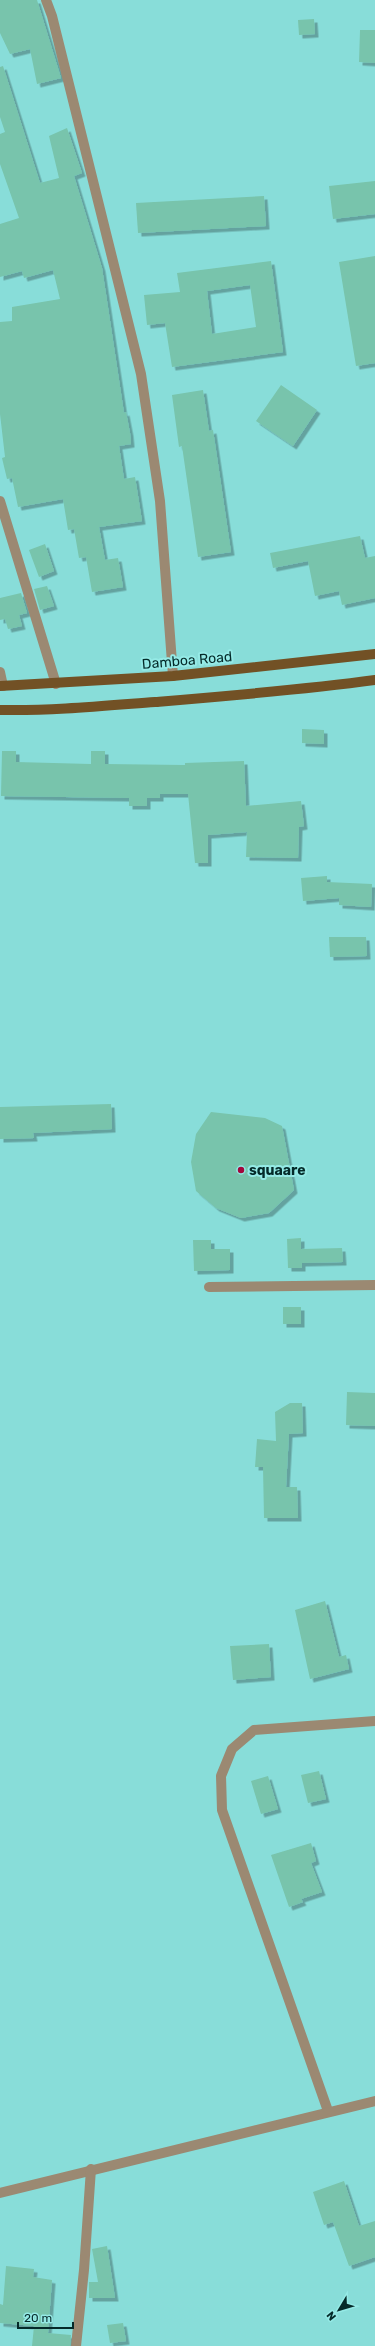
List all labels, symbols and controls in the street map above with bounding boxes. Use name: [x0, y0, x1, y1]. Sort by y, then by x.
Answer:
street label: Damboa Road: [141, 648, 233, 673]
place label: squaare: [249, 1162, 306, 1179]
marker: squaare: [236, 1165, 246, 1175]
north arrow: [319, 2290, 359, 2330]
scale bar: [18, 2304, 73, 2330]
text: N: [324, 2309, 339, 2323]
text: 20 m: [24, 2311, 52, 2325]

